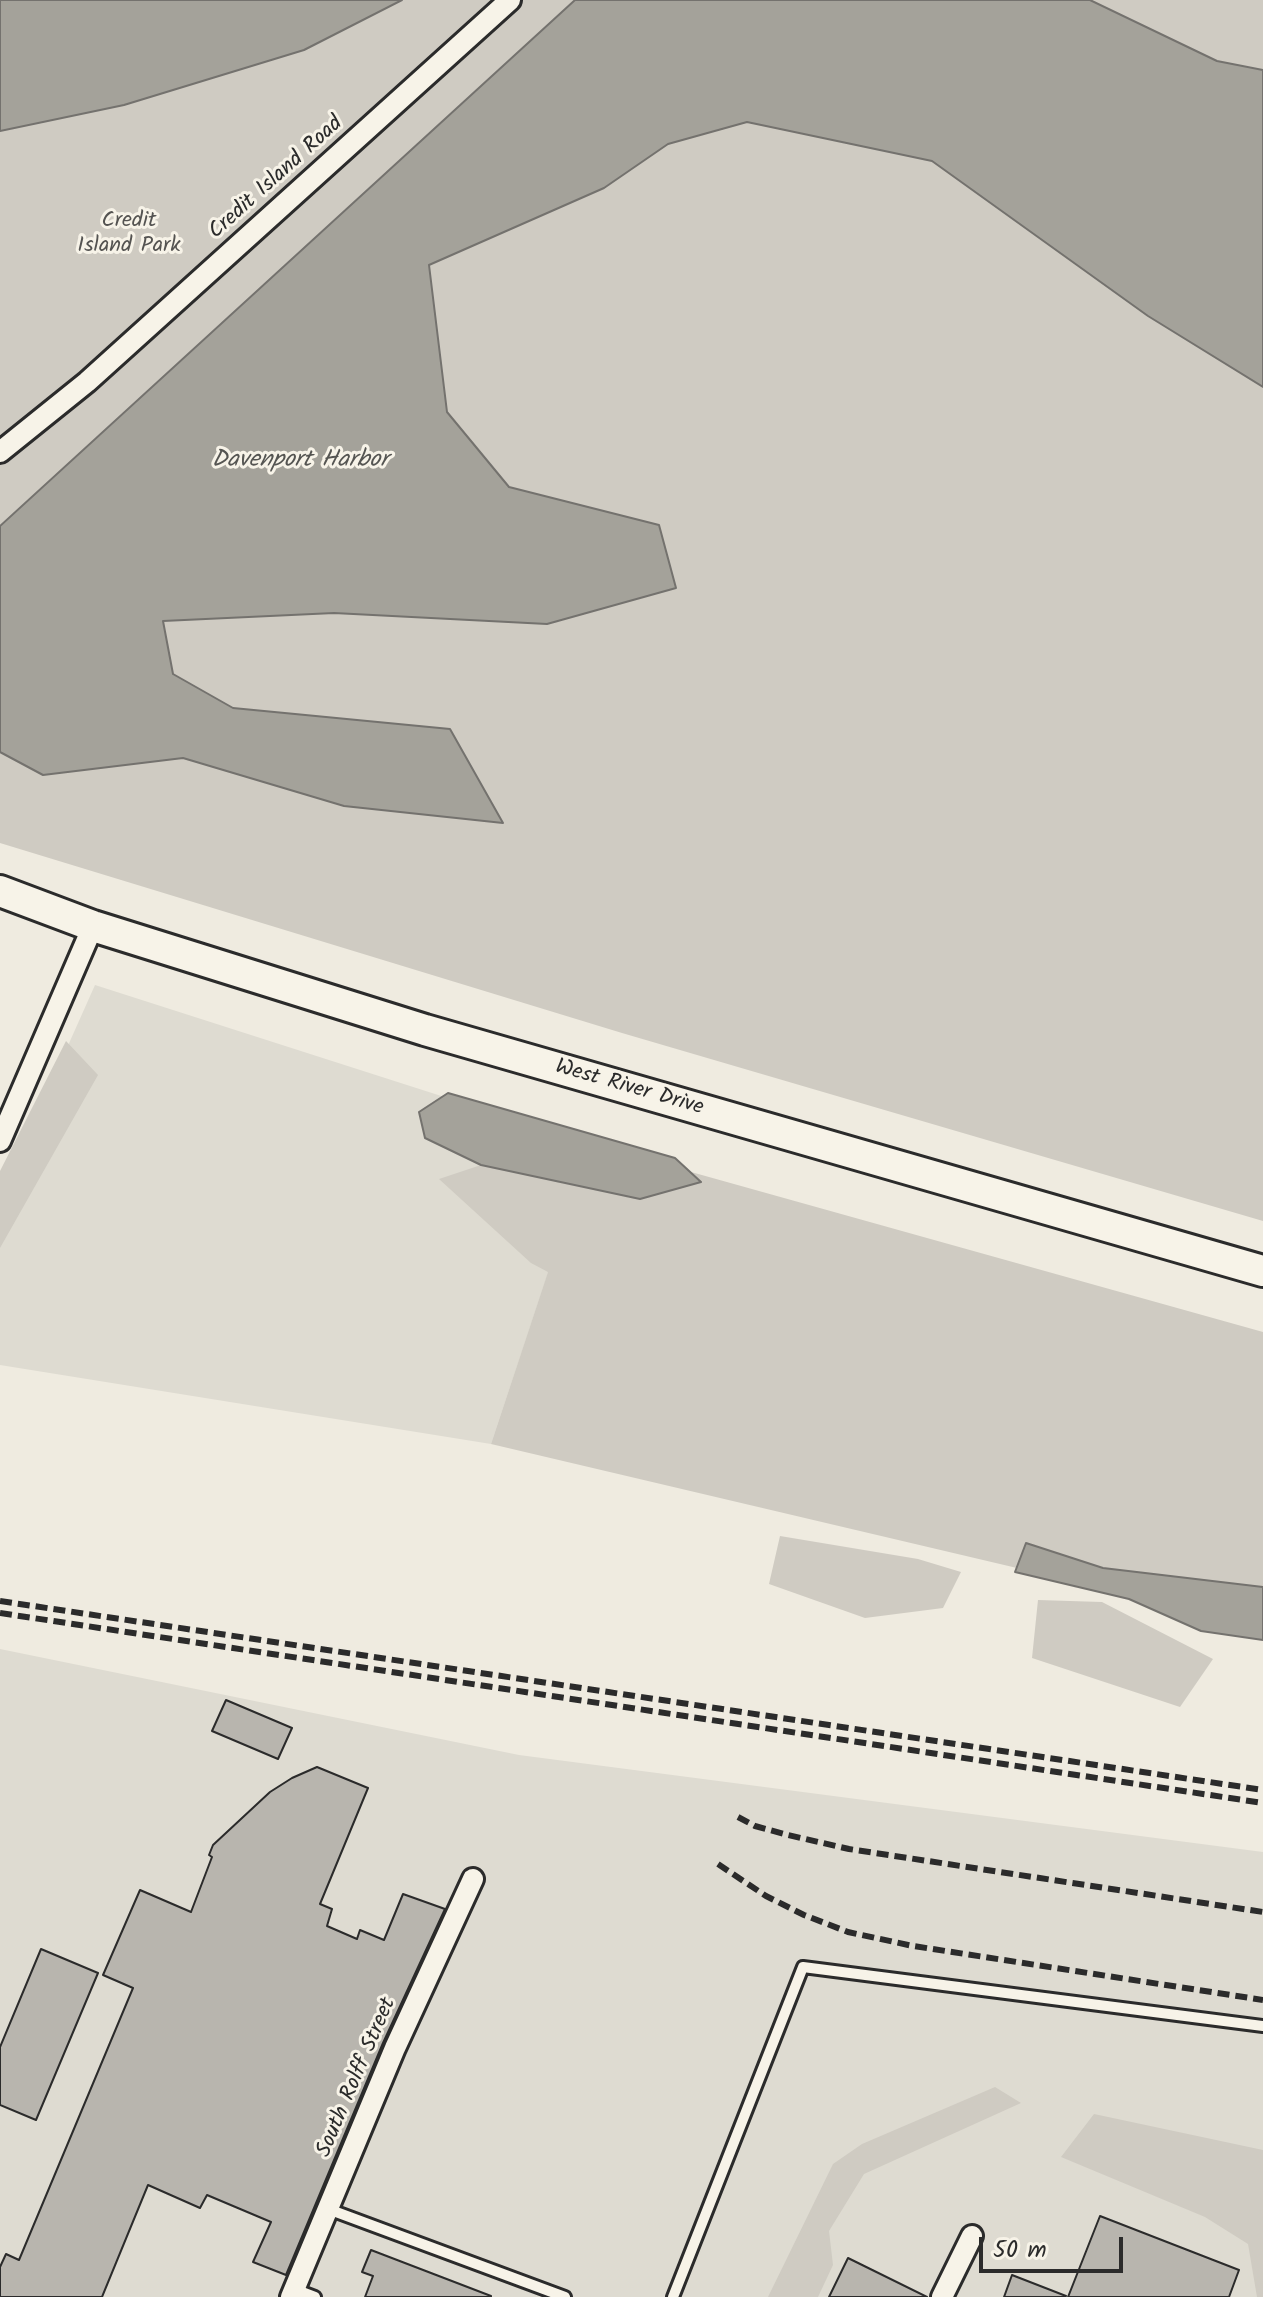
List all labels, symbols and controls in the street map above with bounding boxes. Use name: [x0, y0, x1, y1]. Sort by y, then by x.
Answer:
street label: Credit Island Road: [204, 112, 350, 246]
park label: Credit Island Park: [77, 209, 181, 260]
water label: Davenport Harbor: [212, 448, 388, 476]
street label: West River Drive: [552, 1055, 706, 1123]
street label: South Rolff Street: [312, 1994, 404, 2162]
scale bar: [983, 2221, 1127, 2271]
text: 50 m: [993, 2231, 1047, 2270]

